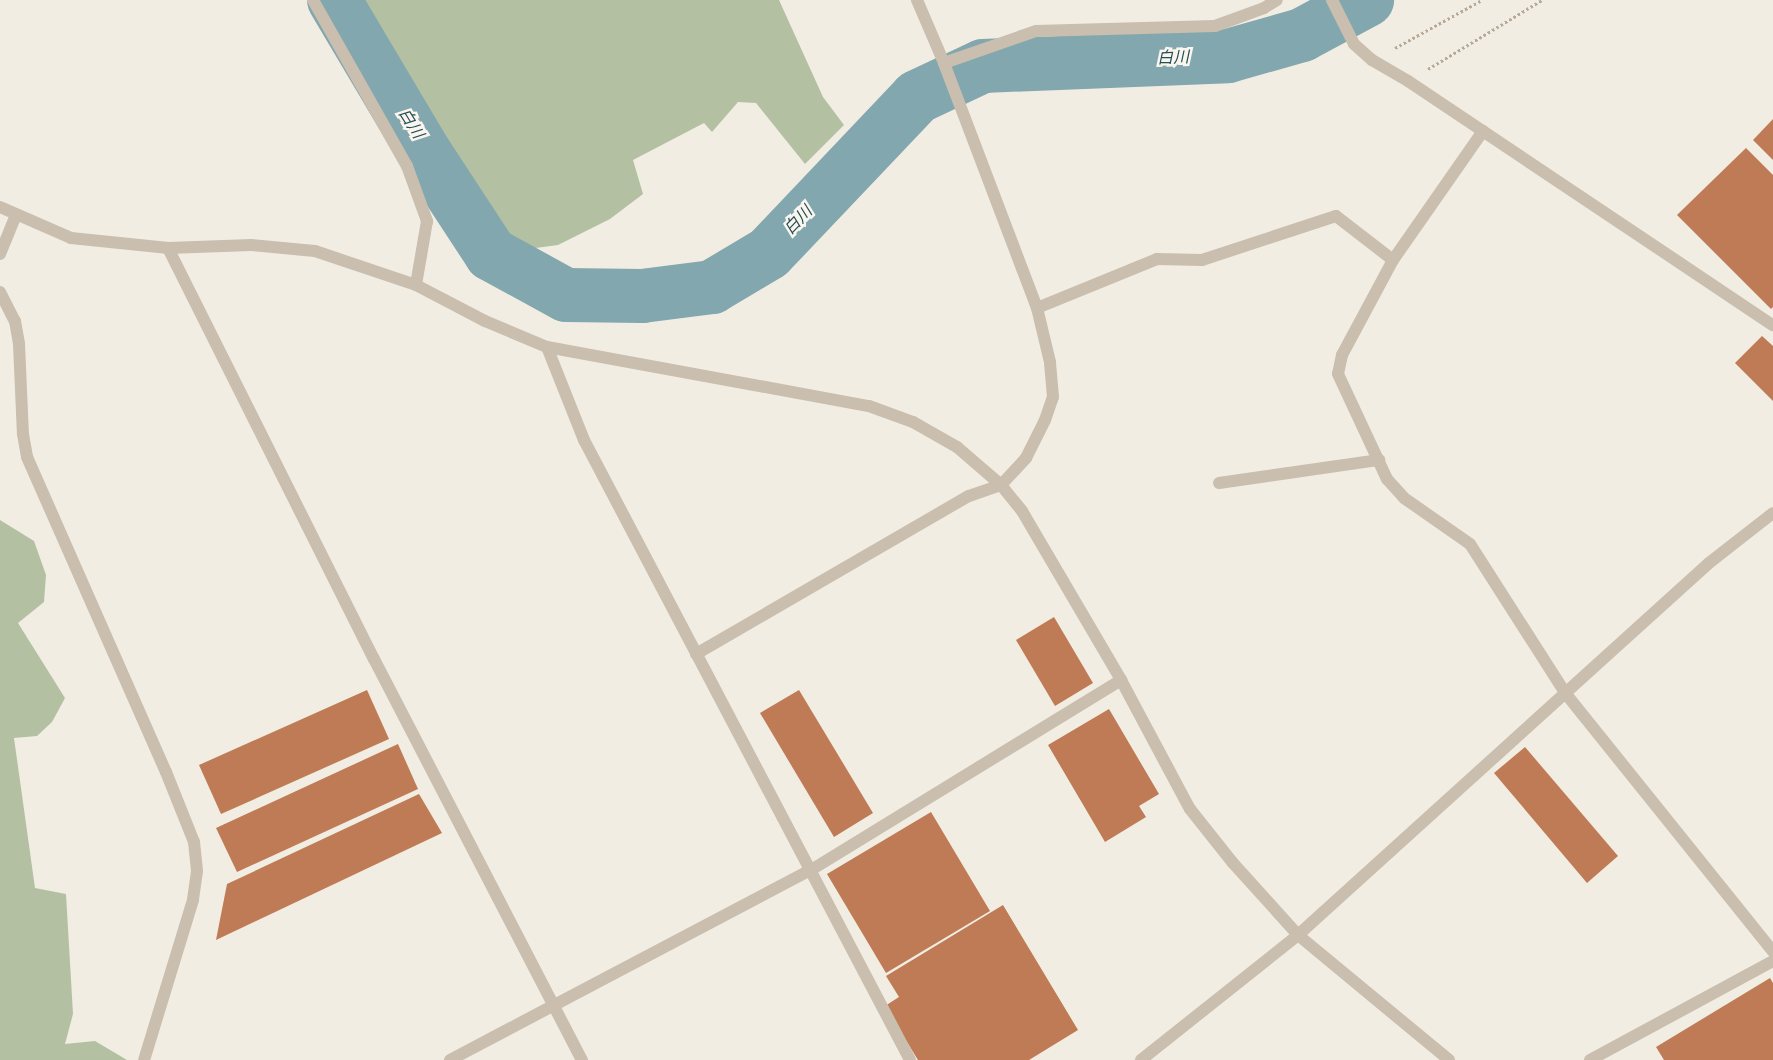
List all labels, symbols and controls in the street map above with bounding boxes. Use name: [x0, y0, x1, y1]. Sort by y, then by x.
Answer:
water label: 白川: [1157, 49, 1189, 69]
water label: 白川: [393, 105, 427, 143]
water label: 白川: [781, 203, 817, 239]

